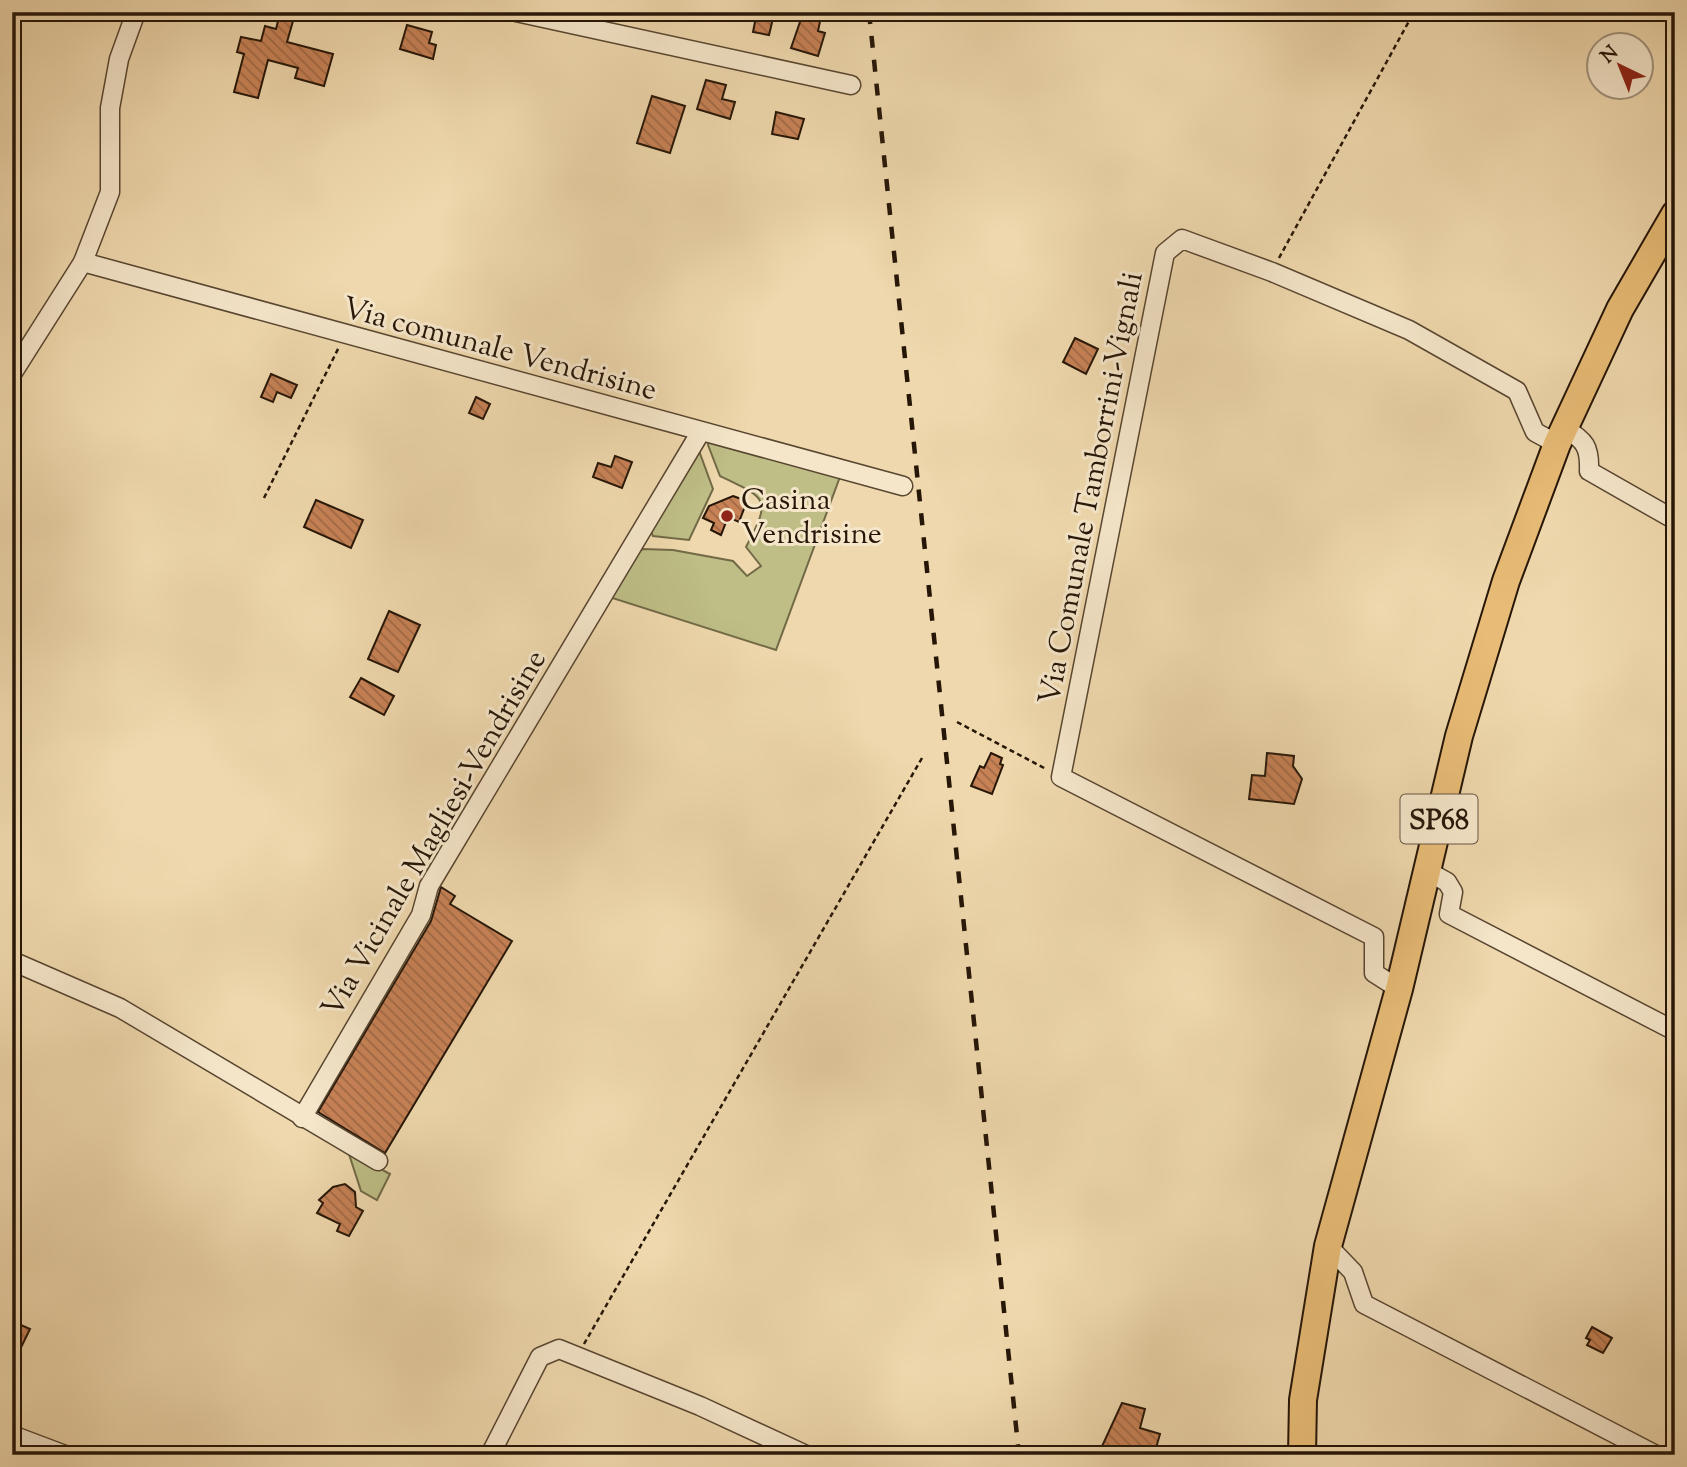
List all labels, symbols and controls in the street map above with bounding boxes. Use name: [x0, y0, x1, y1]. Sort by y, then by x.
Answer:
north arrow: [1586, 32, 1656, 102]
text: N: [1595, 40, 1625, 70]
street label: Via Comunale Tamborrini-Vignali: [1029, 268, 1156, 708]
street label: Via comunale Vendrisine: [337, 288, 661, 413]
place label: Casina Vendrisine: [741, 480, 882, 557]
marker: Casina Vendrisine: [719, 508, 735, 524]
street label: Via Vicinale Magliesi-Vendrisine: [312, 643, 558, 1026]
road number: SP68: [1400, 794, 1478, 844]

